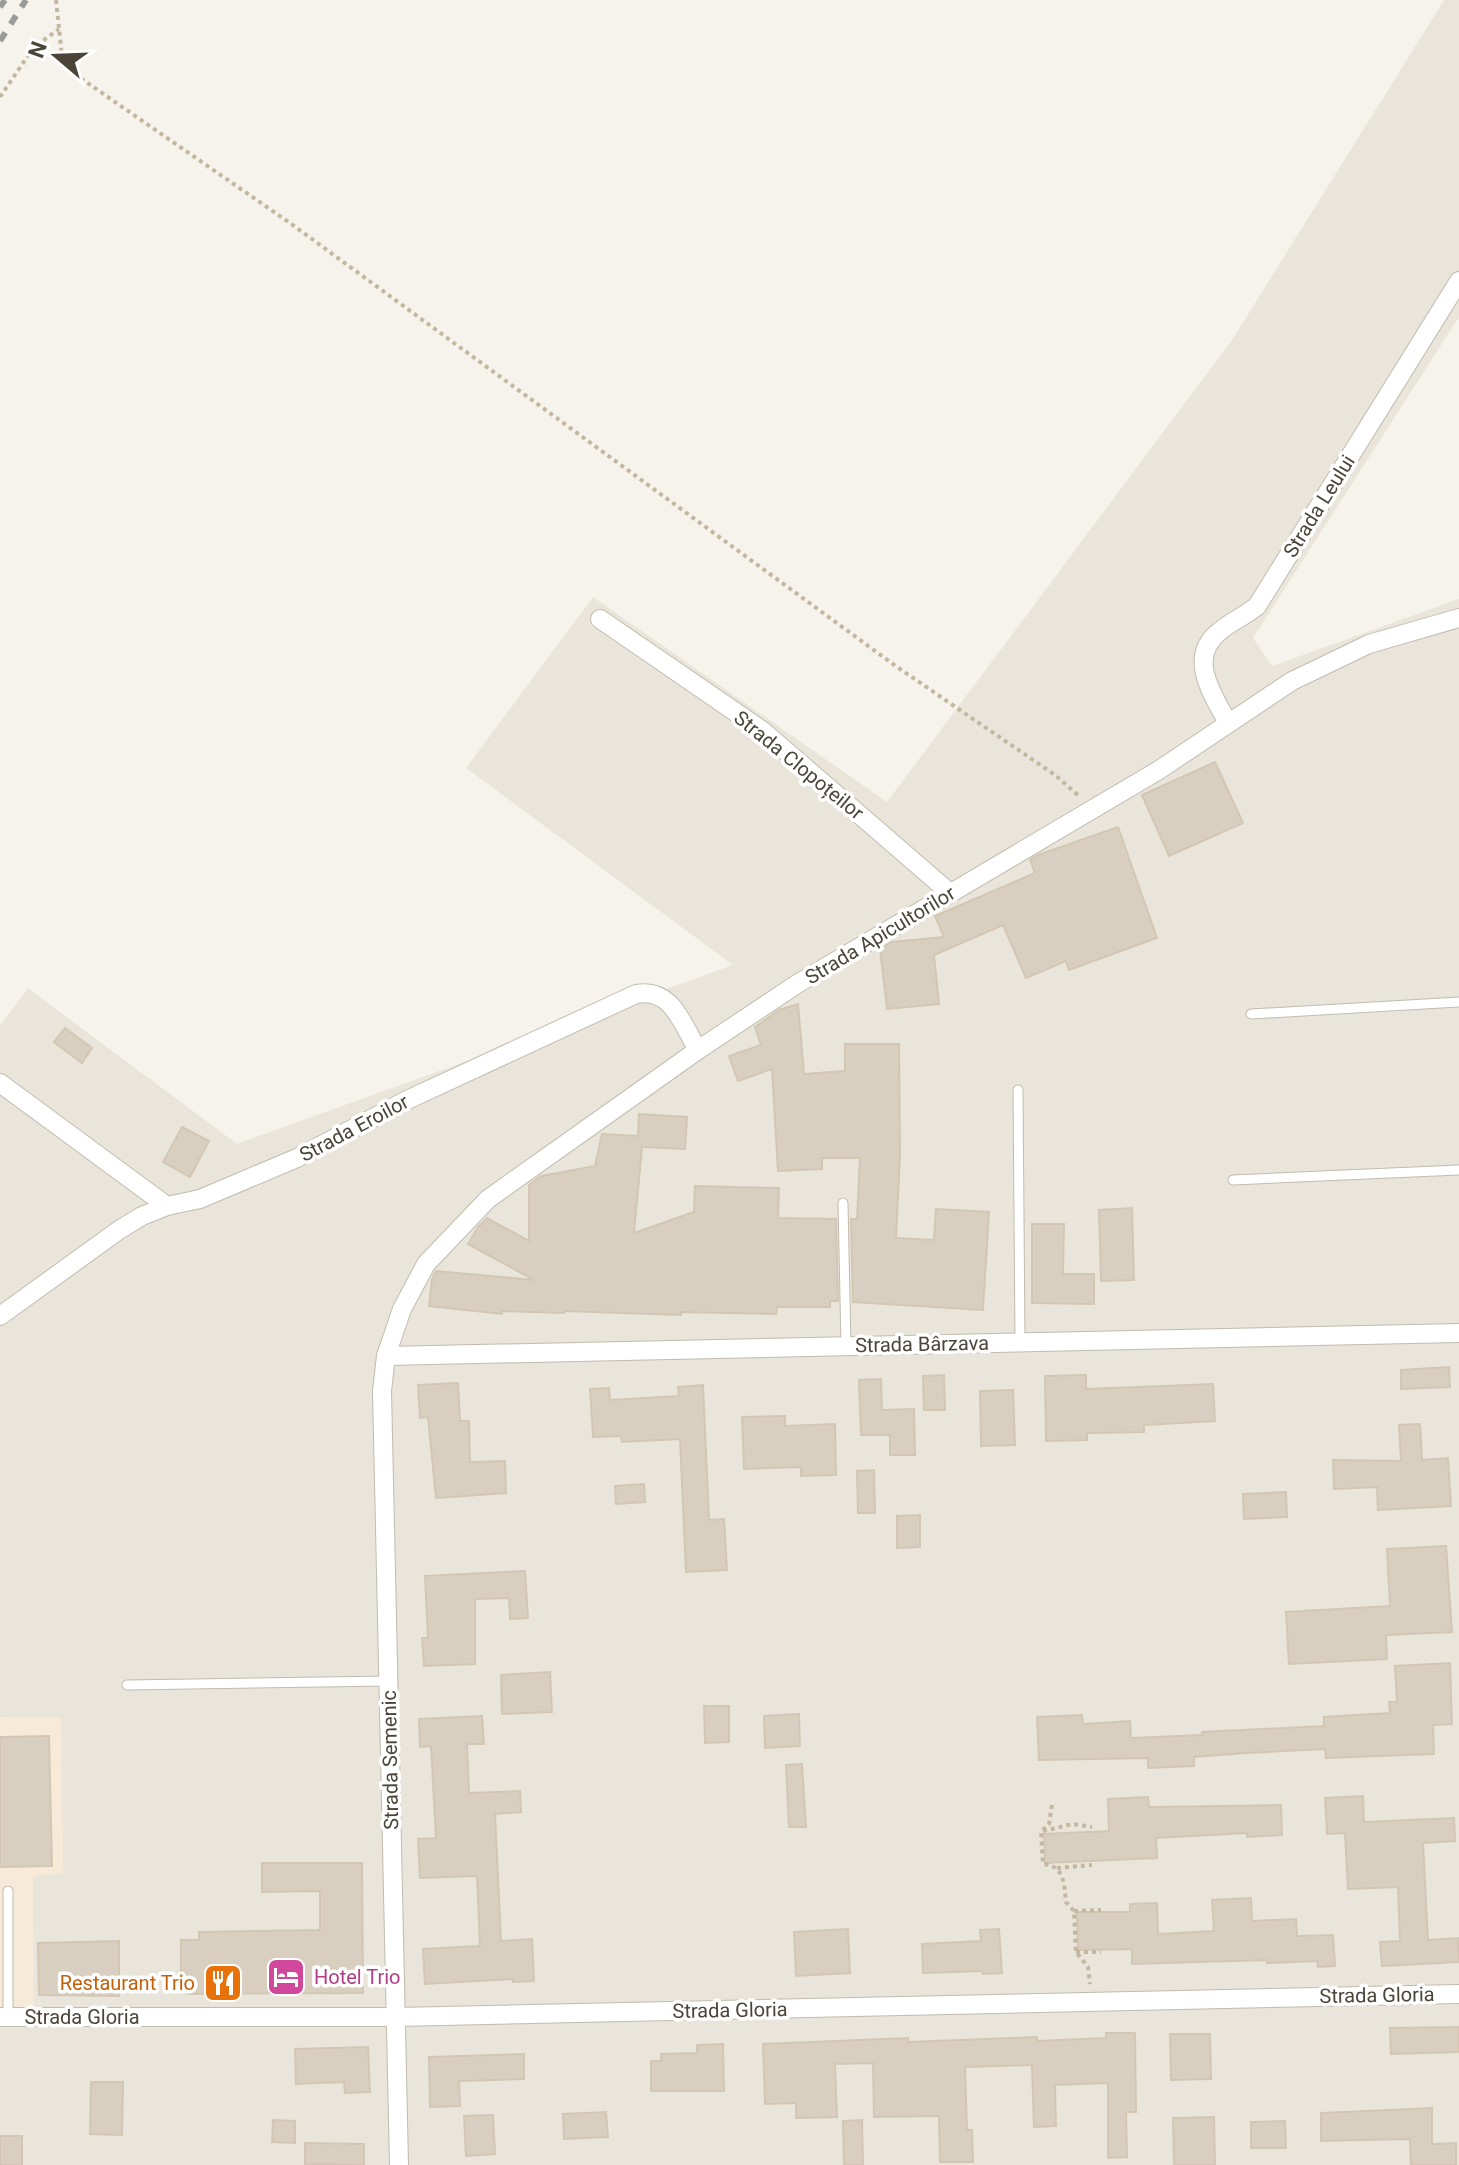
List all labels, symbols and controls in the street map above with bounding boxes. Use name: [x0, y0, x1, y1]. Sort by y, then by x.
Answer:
north arrow: [16, 16, 96, 96]
text: N: [23, 38, 52, 61]
street label: Strada Leului: [1278, 450, 1360, 562]
street label: Strada Clopoțeilor: [729, 705, 869, 826]
street label: Strada Apicultorilor: [801, 881, 960, 989]
street label: Strada Eroilor: [295, 1089, 413, 1167]
street label: Strada Bârzava: [855, 1331, 989, 1357]
street label: Strada Semenic: [377, 1690, 403, 1830]
hotel icon: Hotel Trio: [265, 1956, 307, 1998]
restaurant icon: Restaurant Trio: [202, 1962, 244, 2004]
place label: Hotel Trio: [314, 1965, 401, 1989]
place label: Restaurant Trio: [60, 1971, 195, 1995]
street label: Strada Gloria: [1319, 1982, 1435, 2008]
street label: Strada Gloria: [672, 1997, 788, 2023]
street label: Strada Gloria: [24, 2005, 140, 2029]

